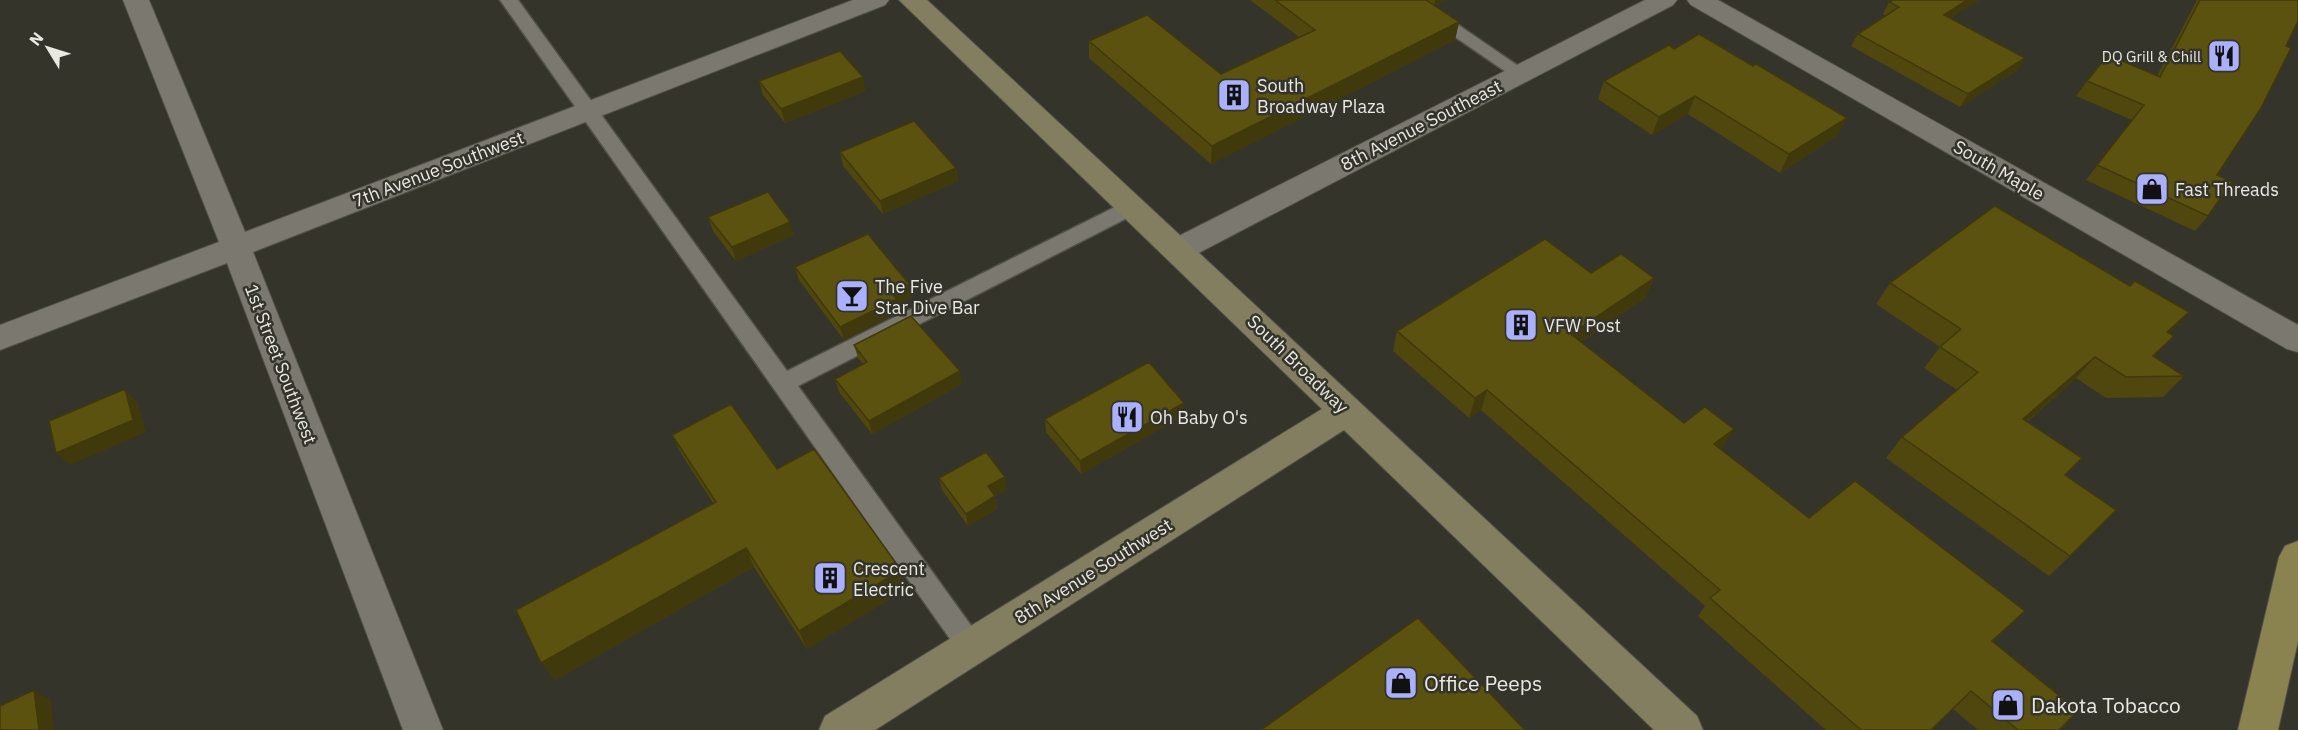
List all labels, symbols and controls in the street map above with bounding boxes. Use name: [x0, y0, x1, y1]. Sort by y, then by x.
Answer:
north arrow: [18, 18, 78, 78]
text: N: [25, 28, 48, 49]
restaurant icon: DQ Grill & Chill: [2206, 38, 2242, 74]
place label: DQ Grill & Chill: [2102, 47, 2201, 66]
place label: South Broadway Plaza: [1257, 74, 1386, 118]
street label: 8th Avenue Southeast: [1337, 74, 1505, 176]
building icon: South Broadway Plaza: [1216, 77, 1252, 113]
street label: 7th Avenue Southwest: [349, 126, 527, 212]
street label: South Maple: [1950, 135, 2049, 205]
shop icon: Fast Threads: [2134, 171, 2170, 207]
place label: Fast Threads: [2175, 178, 2279, 201]
place label: The Five Star Dive Bar: [875, 275, 980, 319]
bar icon: The Five Star Dive Bar: [834, 278, 870, 314]
street label: 1st Street Southwest: [240, 281, 322, 447]
building icon: VFW Post: [1503, 307, 1539, 343]
street label: South Broadway: [1242, 310, 1354, 418]
place label: VFW Post: [1544, 314, 1621, 337]
restaurant icon: Oh Baby O's: [1109, 399, 1145, 435]
place label: Oh Baby O's: [1150, 406, 1248, 429]
street label: 8th Avenue Southwest: [1010, 513, 1176, 629]
place label: Crescent Electric: [853, 557, 925, 601]
building icon: Crescent Electric: [812, 560, 848, 596]
shop icon: Office Peeps: [1383, 665, 1419, 701]
place label: Office Peeps: [1424, 669, 1542, 697]
shop icon: Dakota Tobacco: [1990, 687, 2026, 723]
place label: Dakota Tobacco: [2031, 691, 2181, 719]

